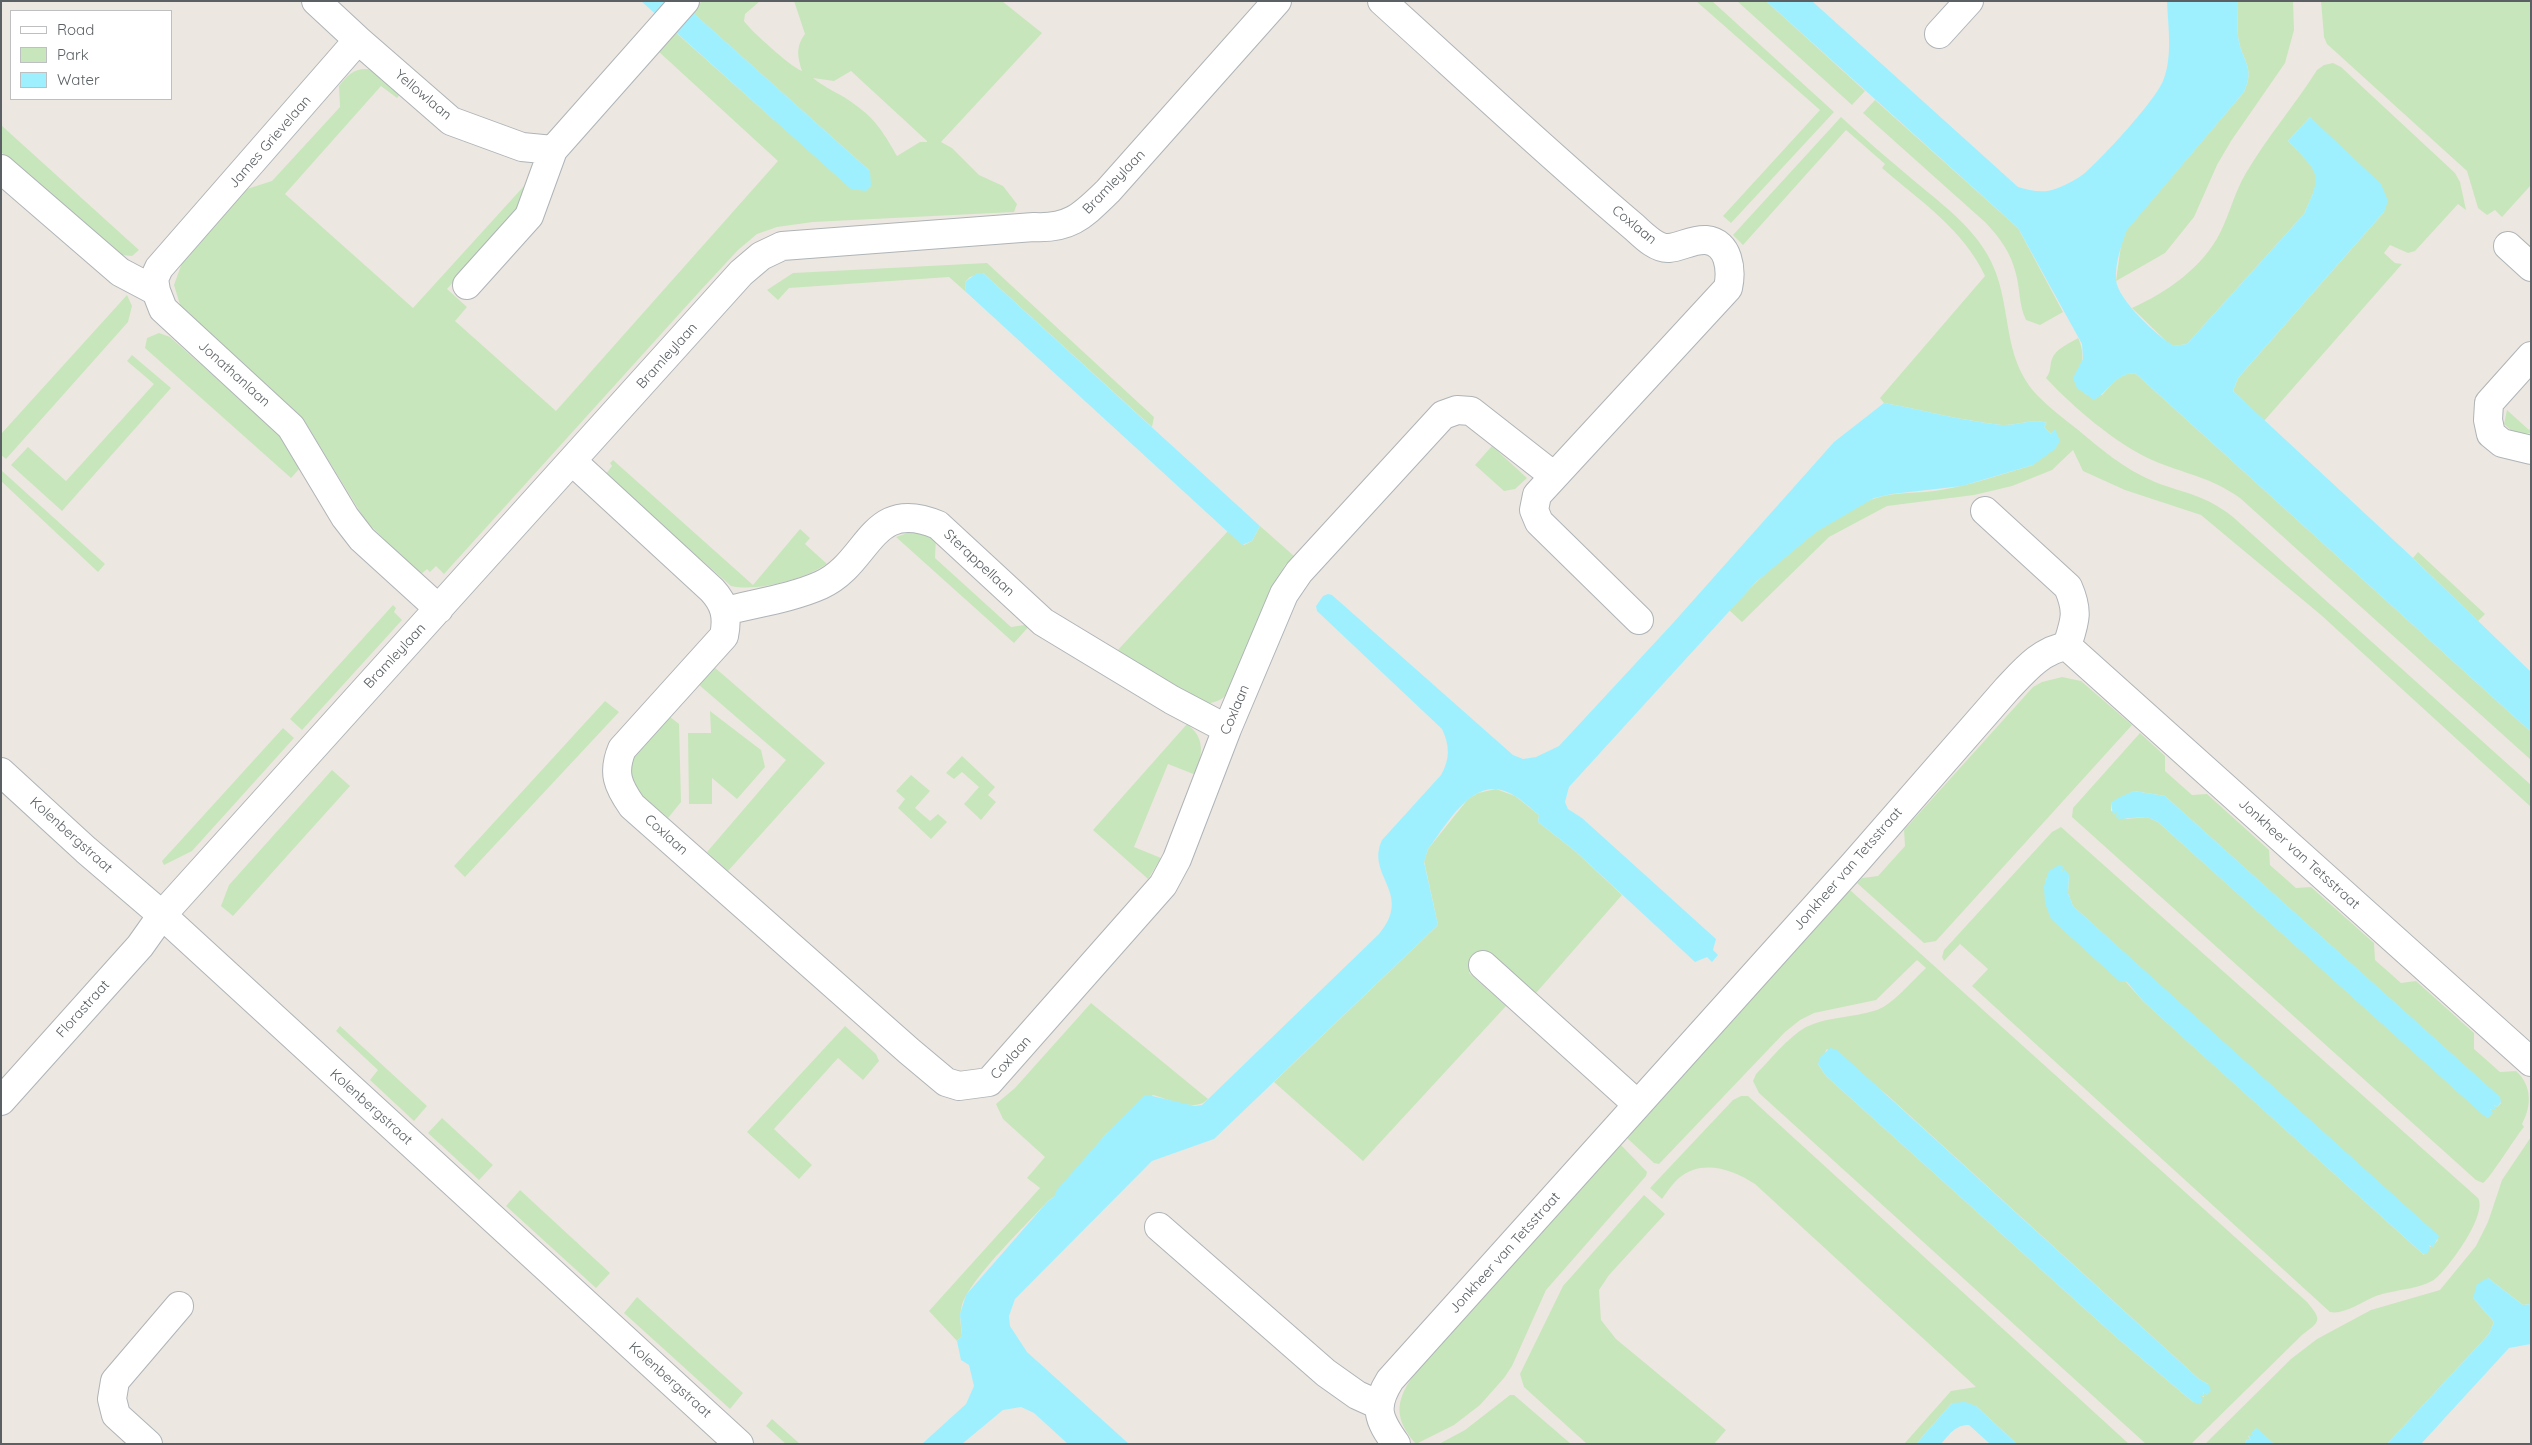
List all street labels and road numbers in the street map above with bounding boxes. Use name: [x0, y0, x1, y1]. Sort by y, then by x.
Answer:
street label: Yellowlaan: [391, 66, 455, 124]
street label: James Grievelaan: [225, 92, 315, 192]
street label: Bramleylaan: [1079, 146, 1149, 218]
street label: Coxlaan: [1608, 202, 1660, 248]
street label: Bramleylaan: [633, 320, 701, 392]
street label: Jonathanlaan: [195, 337, 273, 411]
street label: Sterappellaan: [940, 526, 1018, 600]
street label: Bramleylaan: [361, 620, 429, 692]
street label: Coxlaan: [1217, 682, 1253, 738]
street label: Kolenbergstraat: [26, 794, 116, 876]
street label: Jonkheer van Tetsstraat: [2235, 795, 2363, 913]
street label: Jonkheer van Tetsstraat: [1790, 804, 1906, 934]
street label: Coxlaan: [641, 811, 691, 859]
street label: Florastraat: [53, 977, 113, 1041]
street label: Coxlaan: [987, 1033, 1035, 1083]
street label: Kolenbergstraat: [326, 1066, 416, 1148]
street label: Jonkheer van Tetsstraat: [1446, 1189, 1564, 1317]
street label: Kolenbergstraat: [625, 1339, 715, 1421]

